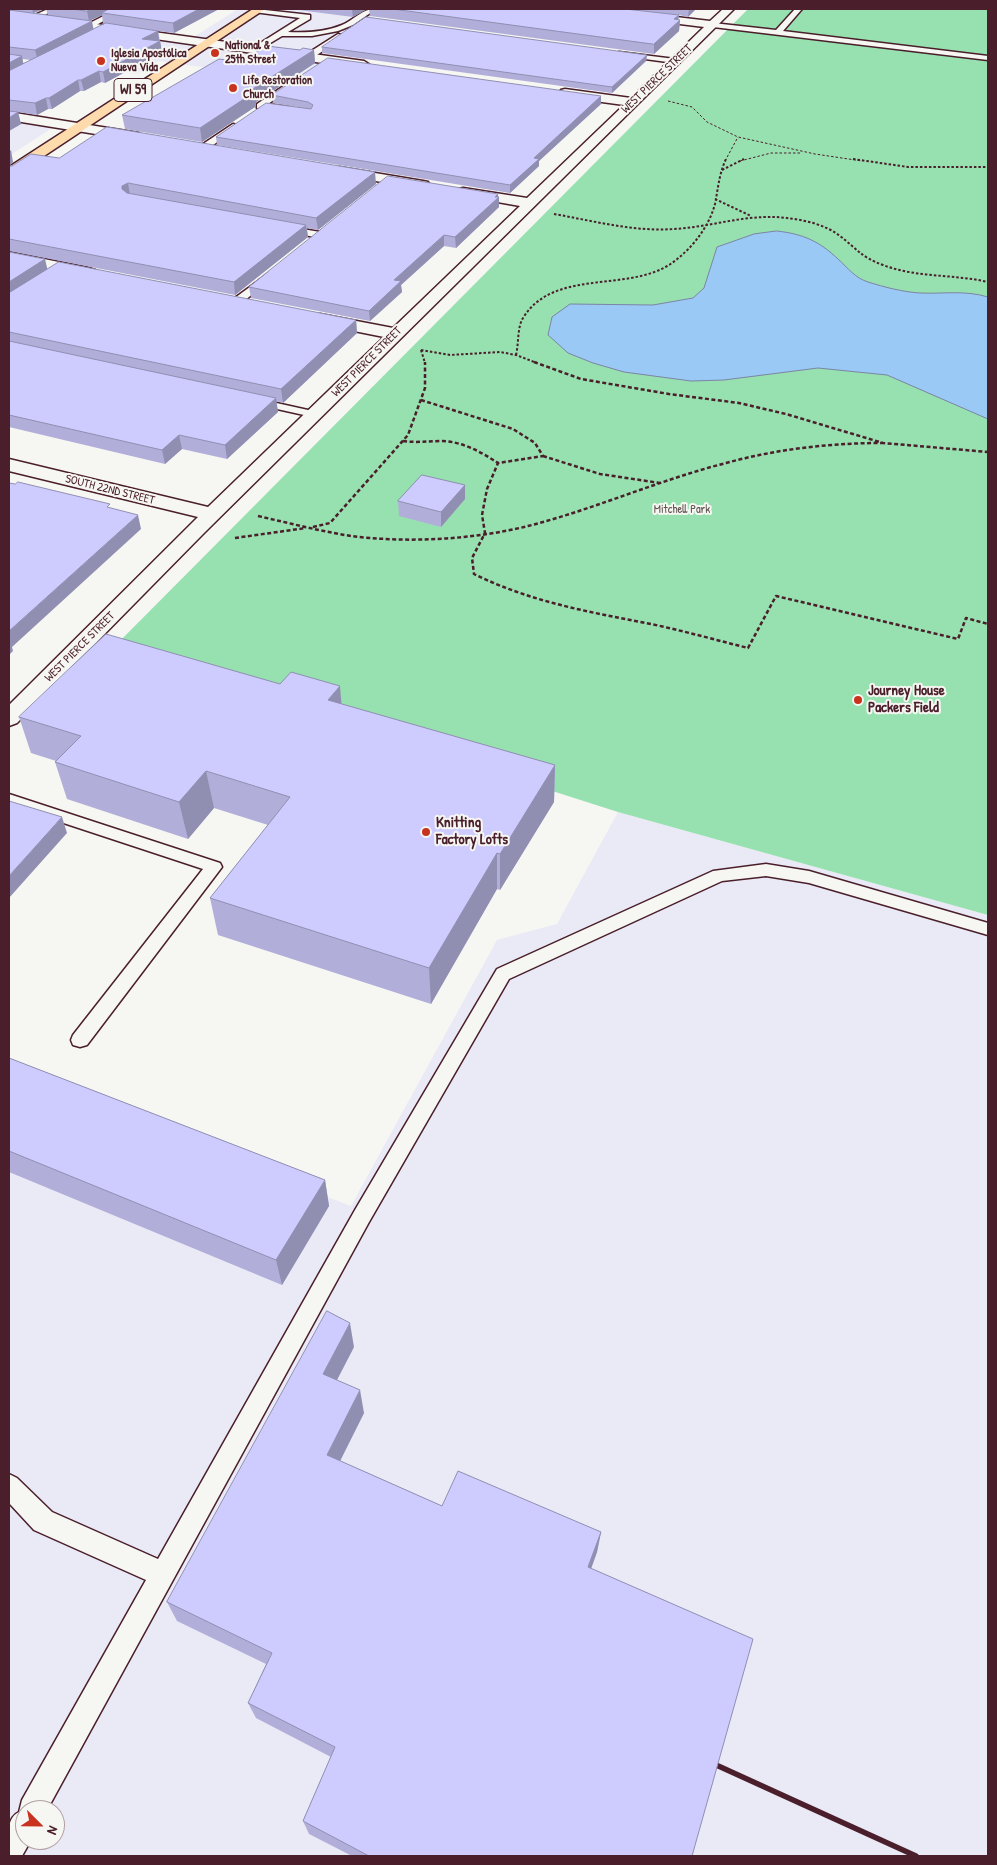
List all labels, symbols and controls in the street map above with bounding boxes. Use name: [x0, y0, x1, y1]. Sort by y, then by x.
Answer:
place label: National & 25th Street: [225, 39, 276, 67]
street label: WEST PIERCE STREET: [618, 41, 696, 117]
place label: Iglesia Apostólica Nueva Vida: [111, 47, 187, 75]
marker: National & 25th Street: [209, 47, 221, 59]
marker: Iglesia Apostólica Nueva Vida: [95, 55, 107, 67]
place label: Life Restoration Church: [243, 74, 312, 102]
road number: WI 59: [114, 78, 152, 102]
marker: Life Restoration Church: [227, 82, 239, 94]
street label: WEST PIERCE STREET: [329, 324, 405, 400]
street label: SOUTH 22ND STREET: [64, 472, 156, 508]
park label: Mitchell Park: [654, 503, 710, 517]
street label: WEST PIERCE STREET: [42, 609, 118, 685]
place label: Journey House Packers Field: [868, 682, 945, 717]
marker: Journey House Packers Field: [852, 694, 864, 706]
place label: Knitting Factory Lofts: [436, 814, 508, 849]
marker: Knitting Factory Lofts: [420, 826, 432, 838]
north arrow: [15, 1800, 65, 1850]
text: N: [43, 1824, 64, 1838]

